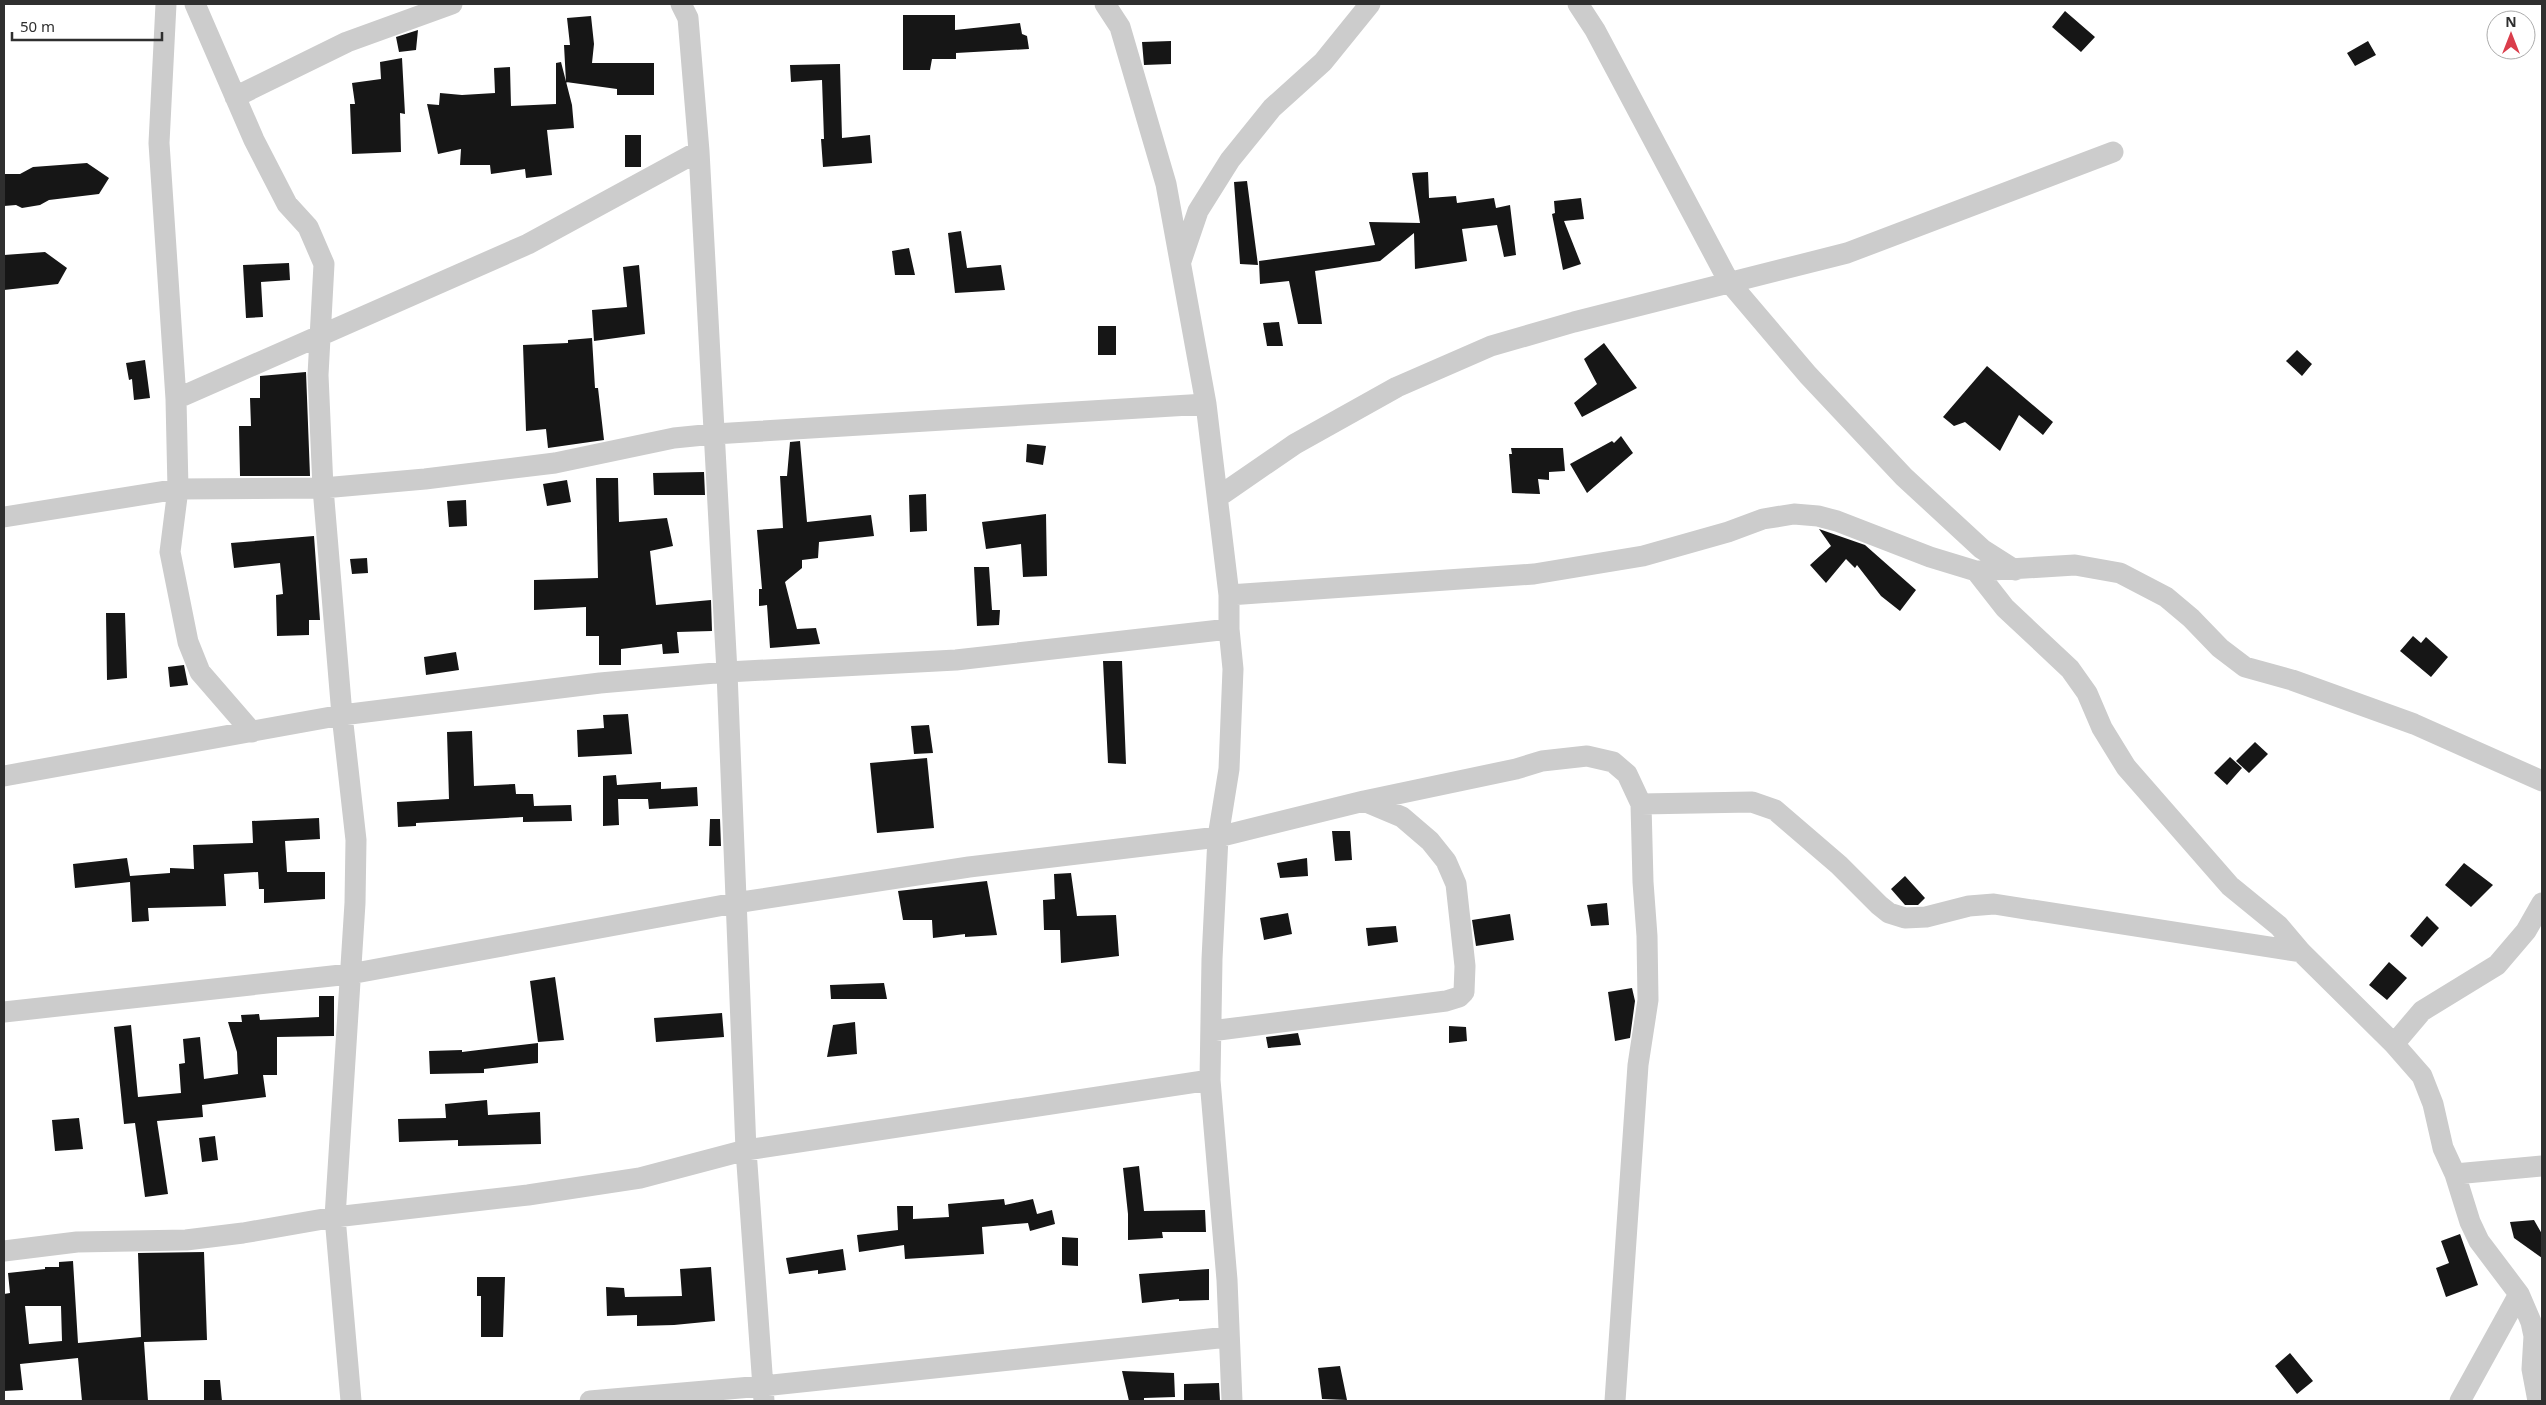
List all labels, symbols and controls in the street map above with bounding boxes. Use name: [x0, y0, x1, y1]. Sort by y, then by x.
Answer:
scale bar: [12, 10, 162, 42]
north arrow: [2486, 10, 2536, 60]
text: N: [2505, 12, 2517, 31]
text: 50 m: [20, 16, 55, 36]

